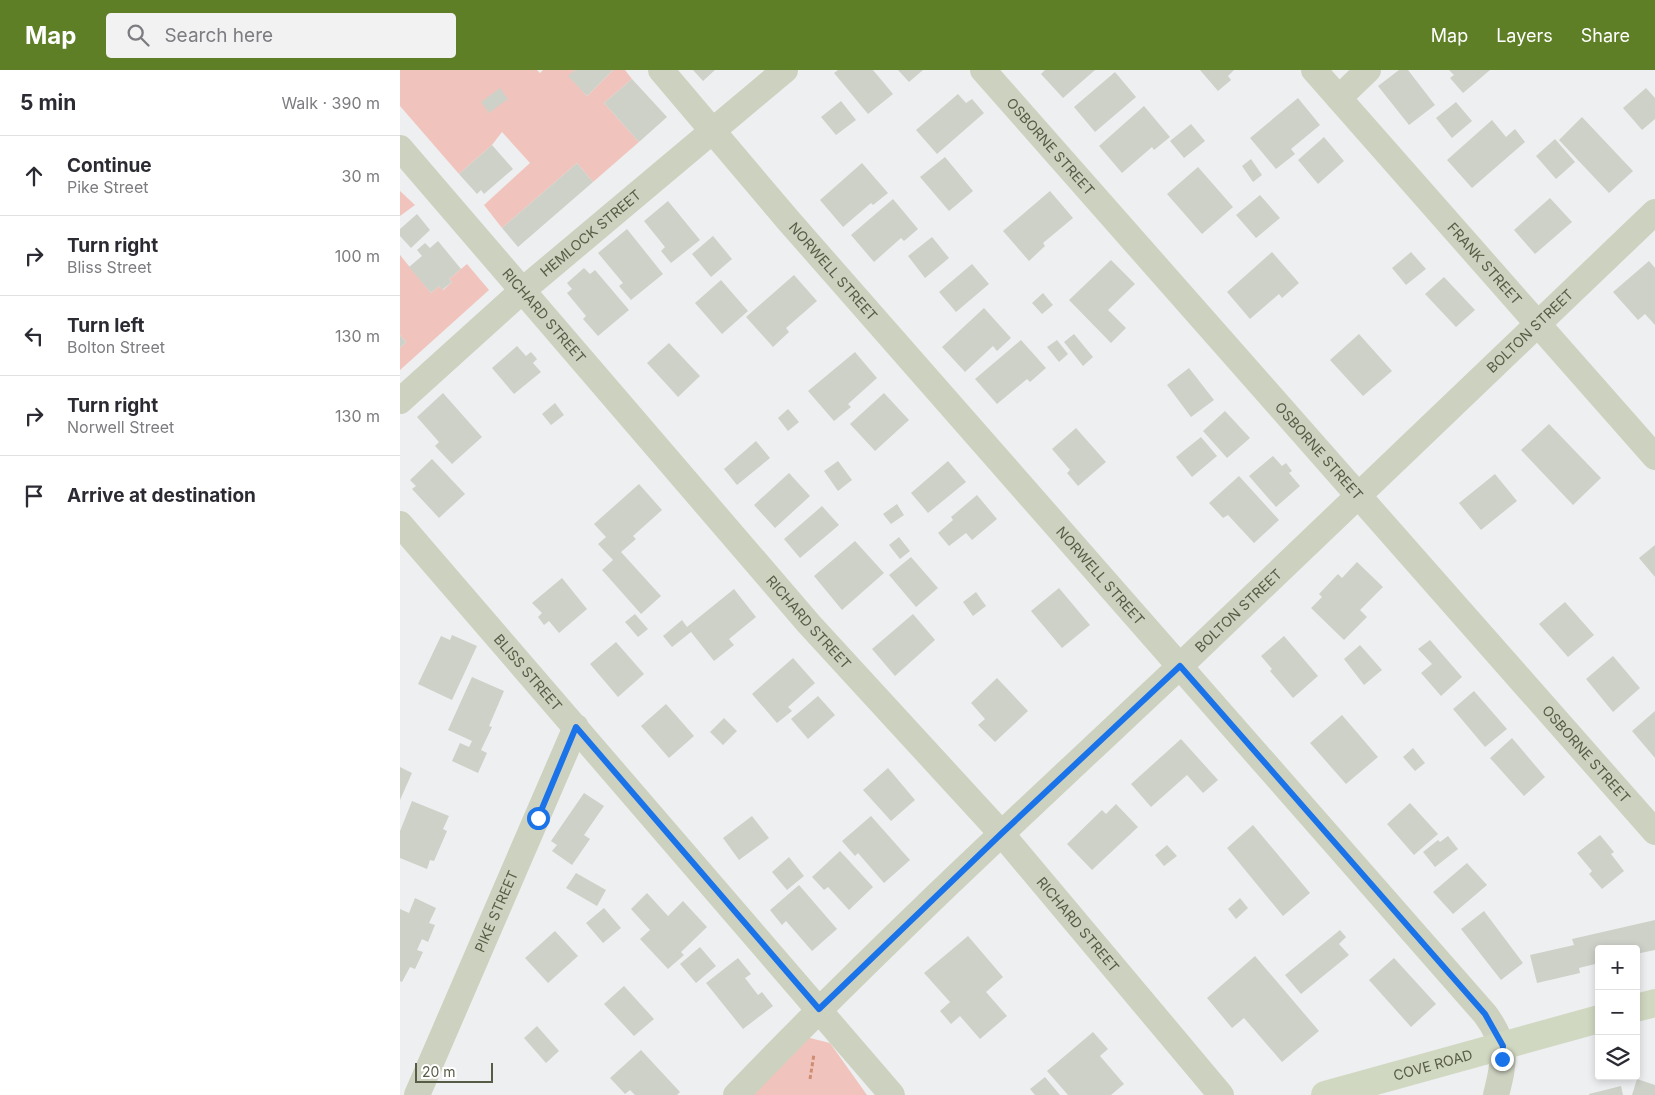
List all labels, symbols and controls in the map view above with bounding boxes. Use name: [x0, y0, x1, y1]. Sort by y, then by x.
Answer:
search box: [106, 13, 456, 58]
text: Map: [25, 21, 76, 50]
icon: search: [124, 21, 152, 49]
text: Search here: [164, 24, 273, 47]
text: Map: [1431, 25, 1468, 46]
text: Layers: [1496, 25, 1553, 46]
text: Share: [1581, 25, 1630, 46]
text: 5 min: [20, 90, 76, 115]
text: Walk · 390 m: [281, 93, 380, 113]
street label: OSBORNE STREET: [1003, 94, 1098, 198]
text: Continue: [67, 154, 152, 177]
icon: ahead: [20, 162, 48, 190]
text: 30 m: [342, 166, 380, 186]
text: Pike Street: [67, 177, 149, 197]
street label: HEMLOCK STREET: [537, 186, 644, 280]
street label: NORWELL STREET: [786, 218, 881, 324]
street label: FRANK STREET: [1444, 219, 1526, 308]
text: Turn right: [67, 234, 158, 257]
icon: right: [20, 242, 48, 270]
text: 100 m: [335, 246, 380, 266]
text: Bliss Street: [67, 257, 152, 277]
street label: RICHARD STREET: [499, 265, 590, 366]
street label: BOLTON STREET: [1483, 285, 1576, 376]
text: Turn left: [67, 314, 145, 337]
icon: left: [20, 322, 48, 350]
text: 130 m: [335, 326, 380, 346]
text: Bolton Street: [67, 337, 165, 357]
text: Turn right: [67, 394, 158, 417]
street label: OSBORNE STREET: [1272, 398, 1367, 503]
icon: right: [20, 402, 48, 430]
text: 130 m: [335, 406, 380, 426]
text: Norwell Street: [67, 417, 174, 437]
icon: arrive: [20, 482, 48, 510]
text: Arrive at destination: [67, 484, 256, 507]
street label: NORWELL STREET: [1053, 523, 1148, 628]
street label: BOLTON STREET: [1191, 565, 1285, 655]
street label: RICHARD STREET: [763, 572, 855, 672]
street label: BLISS STREET: [491, 630, 566, 714]
street label: OSBORNE STREET: [1539, 701, 1634, 806]
route start: [527, 807, 550, 830]
street label: PIKE STREET: [471, 868, 521, 955]
street label: RICHARD STREET: [1034, 873, 1123, 975]
map controls: [1595, 945, 1640, 1080]
button: +: [1595, 945, 1640, 990]
button: −: [1595, 990, 1640, 1035]
button: layers: [1595, 1035, 1640, 1080]
street label: COVE ROAD: [1391, 1045, 1474, 1084]
route end: [1491, 1048, 1514, 1071]
scale bar: [415, 1060, 492, 1083]
text: 20 m: [422, 1063, 456, 1080]

